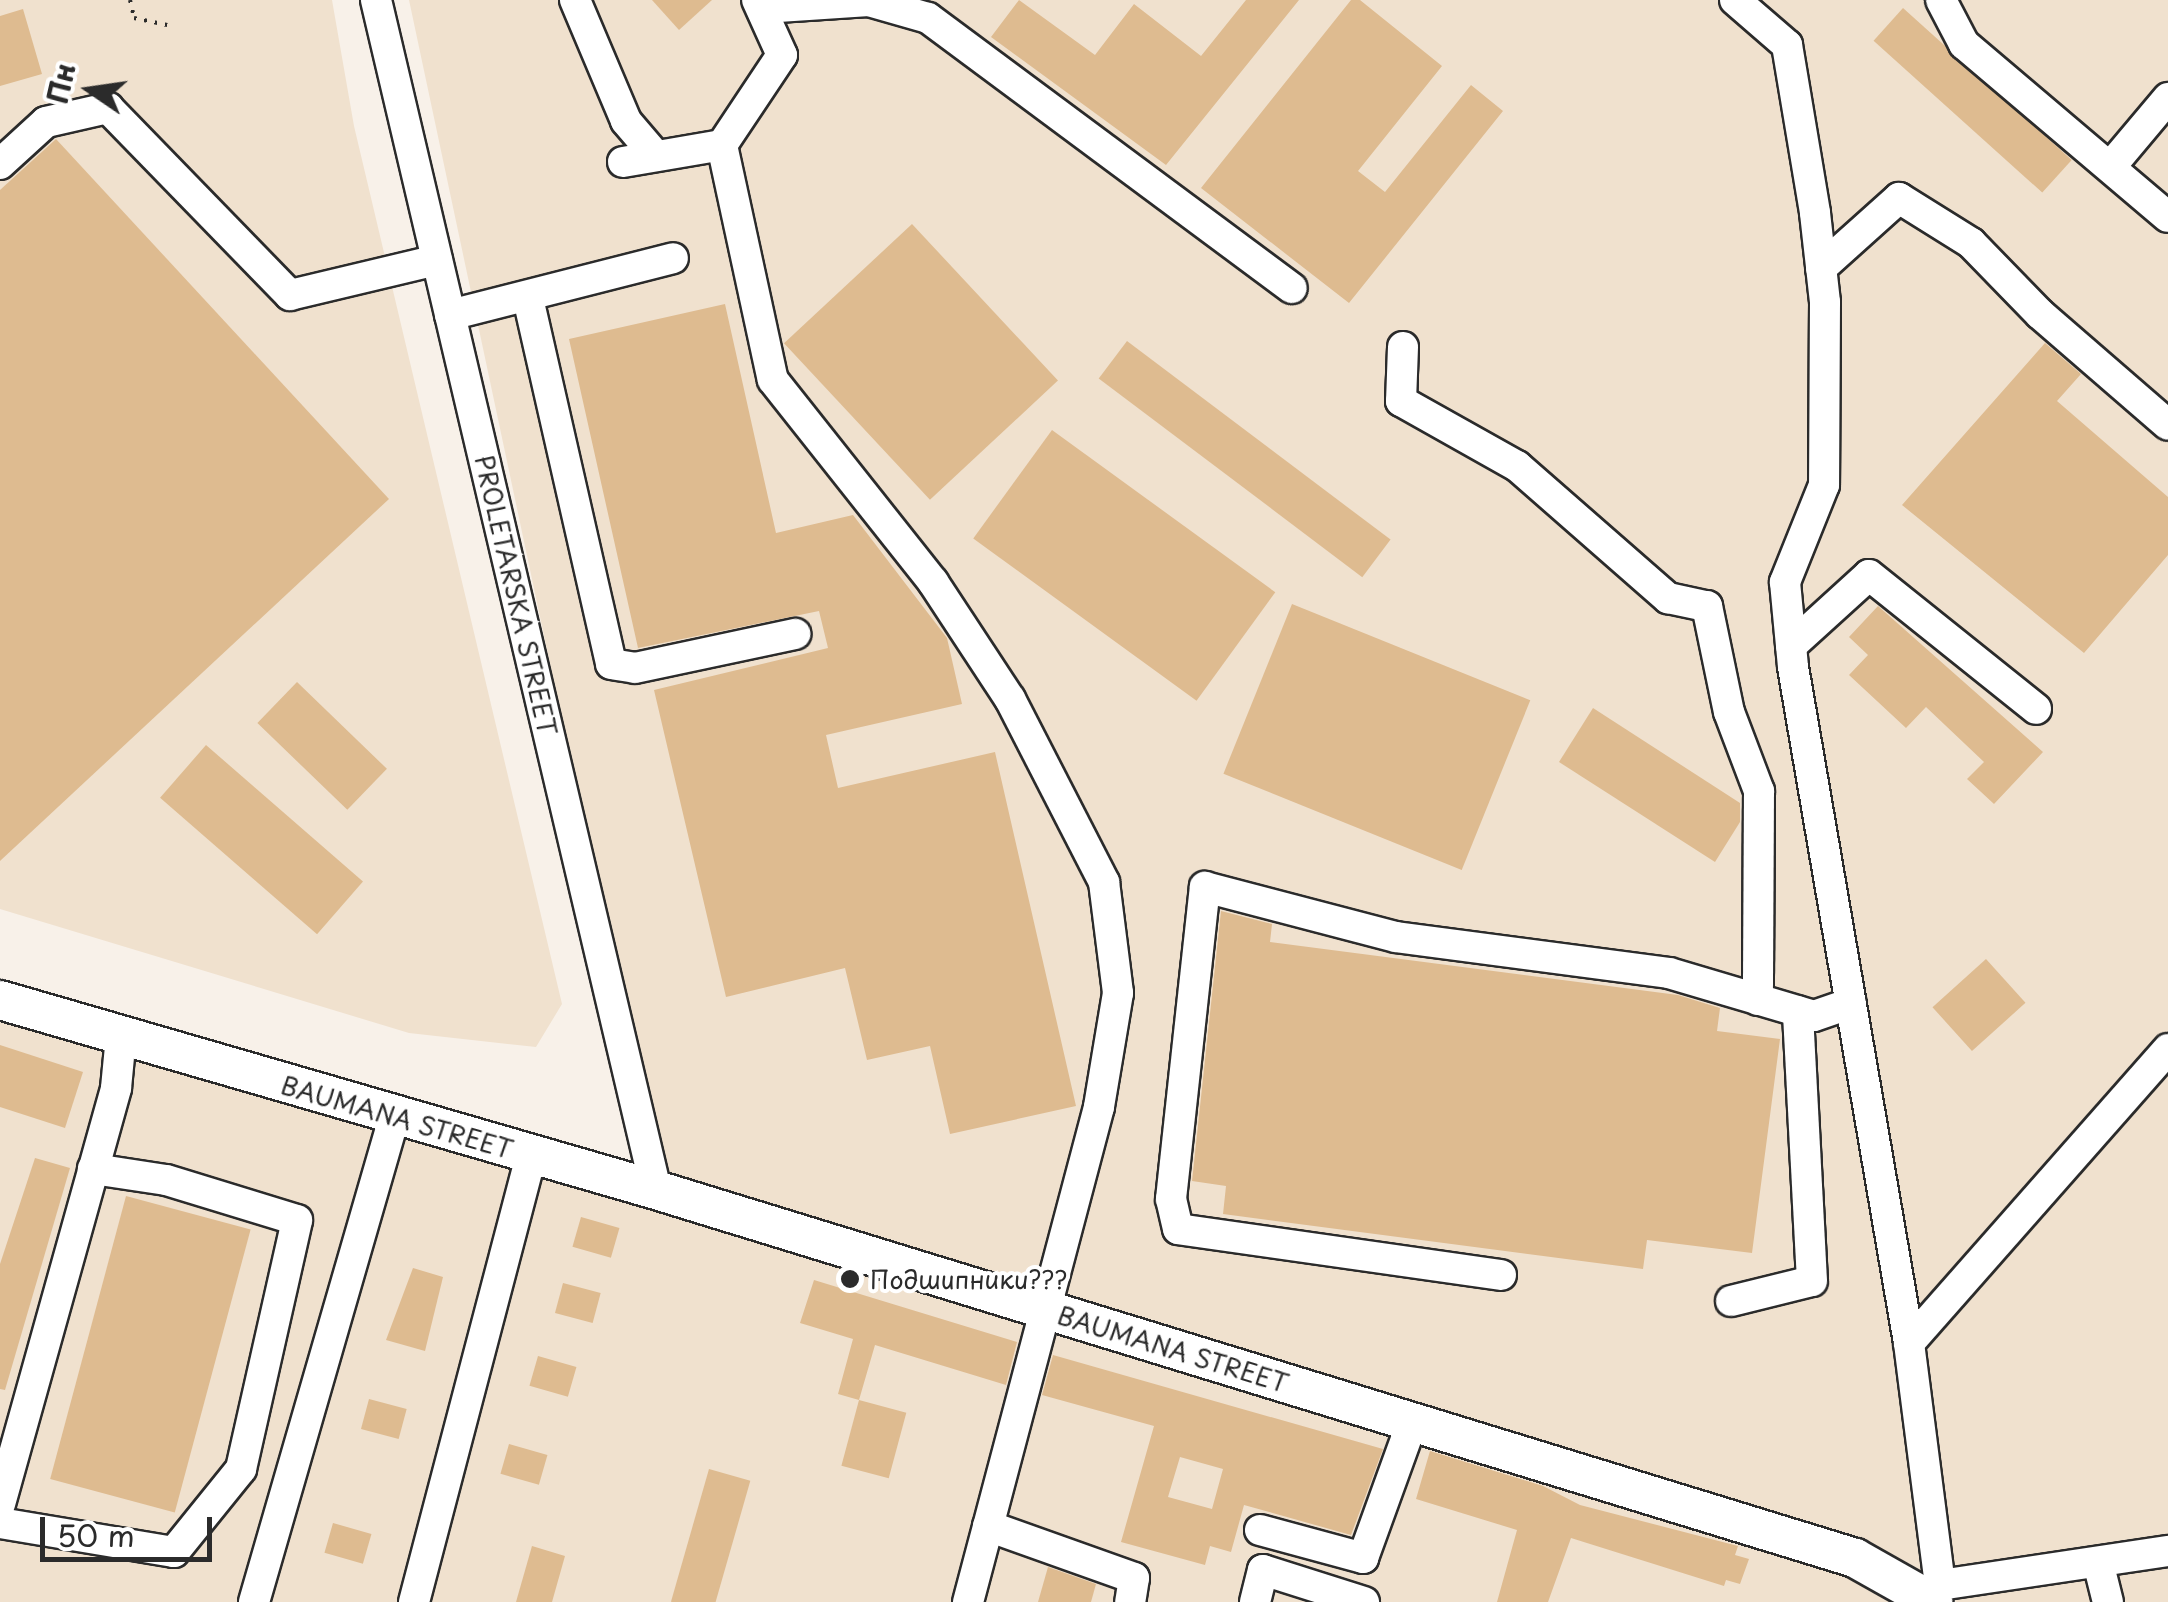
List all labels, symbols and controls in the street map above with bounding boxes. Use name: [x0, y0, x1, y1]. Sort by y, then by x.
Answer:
north arrow: [40, 40, 140, 140]
text: Пн: [35, 59, 86, 108]
street label: PROLETARSKA STREET: [469, 450, 563, 740]
street label: BAUMANA STREET: [277, 1069, 517, 1165]
place label: Подшипники???: [870, 1264, 1067, 1294]
marker: Подшипники???: [839, 1268, 861, 1290]
street label: BAUMANA STREET: [1053, 1299, 1293, 1399]
scale bar: [45, 1497, 218, 1559]
text: 50 m: [57, 1512, 135, 1557]

